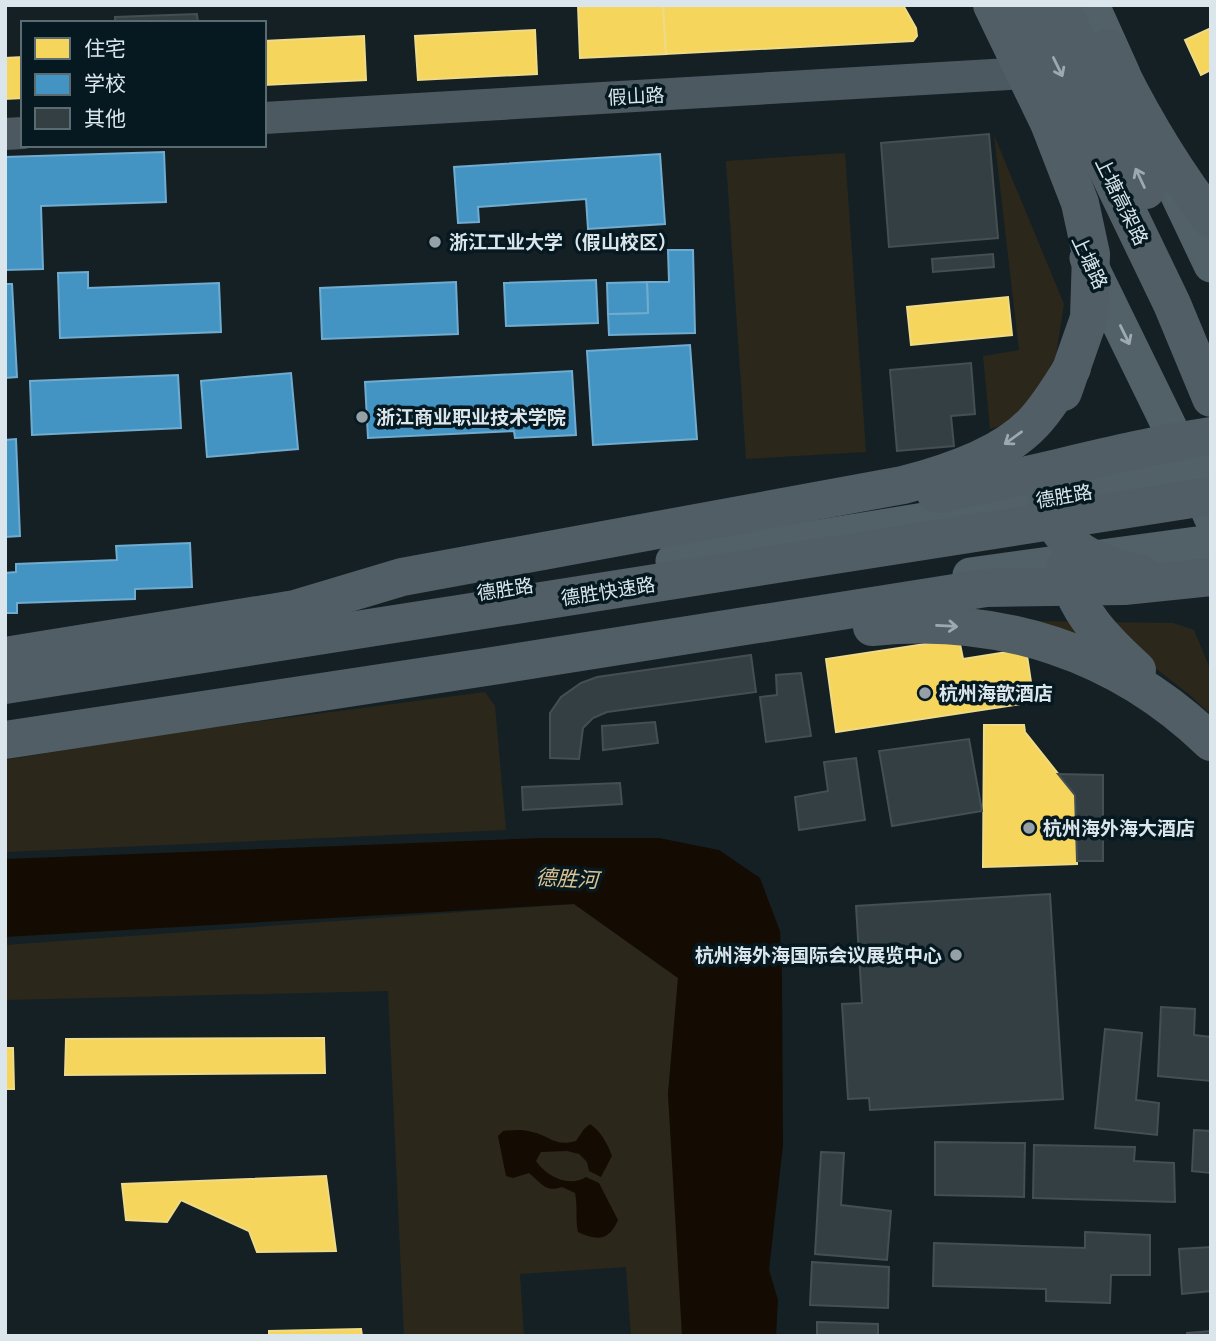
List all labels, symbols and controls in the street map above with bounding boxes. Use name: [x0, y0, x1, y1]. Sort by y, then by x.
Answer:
legend: [21, 21, 266, 147]
text: 住宅: [84, 37, 126, 61]
one-way arrow: [1052, 56, 1065, 77]
text: 学校: [84, 72, 126, 96]
street label: 假山路: [607, 84, 665, 108]
text: 其他: [84, 107, 126, 131]
street label: 上塘高架路: [1091, 153, 1153, 249]
one-way arrow: [1133, 167, 1146, 188]
place label: 浙江工业大学（假山校区）: [449, 231, 677, 253]
street label: 上塘路: [1068, 232, 1112, 292]
marker: 浙江工业大学（假山校区）: [427, 234, 443, 250]
one-way arrow: [1118, 324, 1132, 345]
place label: 浙江商业职业技术学院: [376, 406, 566, 428]
marker: 浙江商业职业技术学院: [354, 409, 370, 425]
one-way arrow: [1004, 431, 1023, 446]
street label: 德胜路: [1034, 480, 1094, 512]
street label: 德胜快速路: [559, 573, 657, 609]
street label: 德胜路: [475, 574, 535, 604]
one-way arrow: [935, 619, 958, 632]
place label: 杭州海歆酒店: [939, 682, 1053, 704]
marker: 杭州海歆酒店: [917, 685, 933, 701]
place label: 杭州海外海大酒店: [1043, 817, 1195, 839]
marker: 杭州海外海大酒店: [1021, 820, 1037, 836]
water label: 德胜河: [535, 865, 603, 893]
place label: 杭州海外海国际会议展览中心: [695, 944, 942, 966]
marker: 杭州海外海国际会议展览中心: [948, 947, 964, 963]

